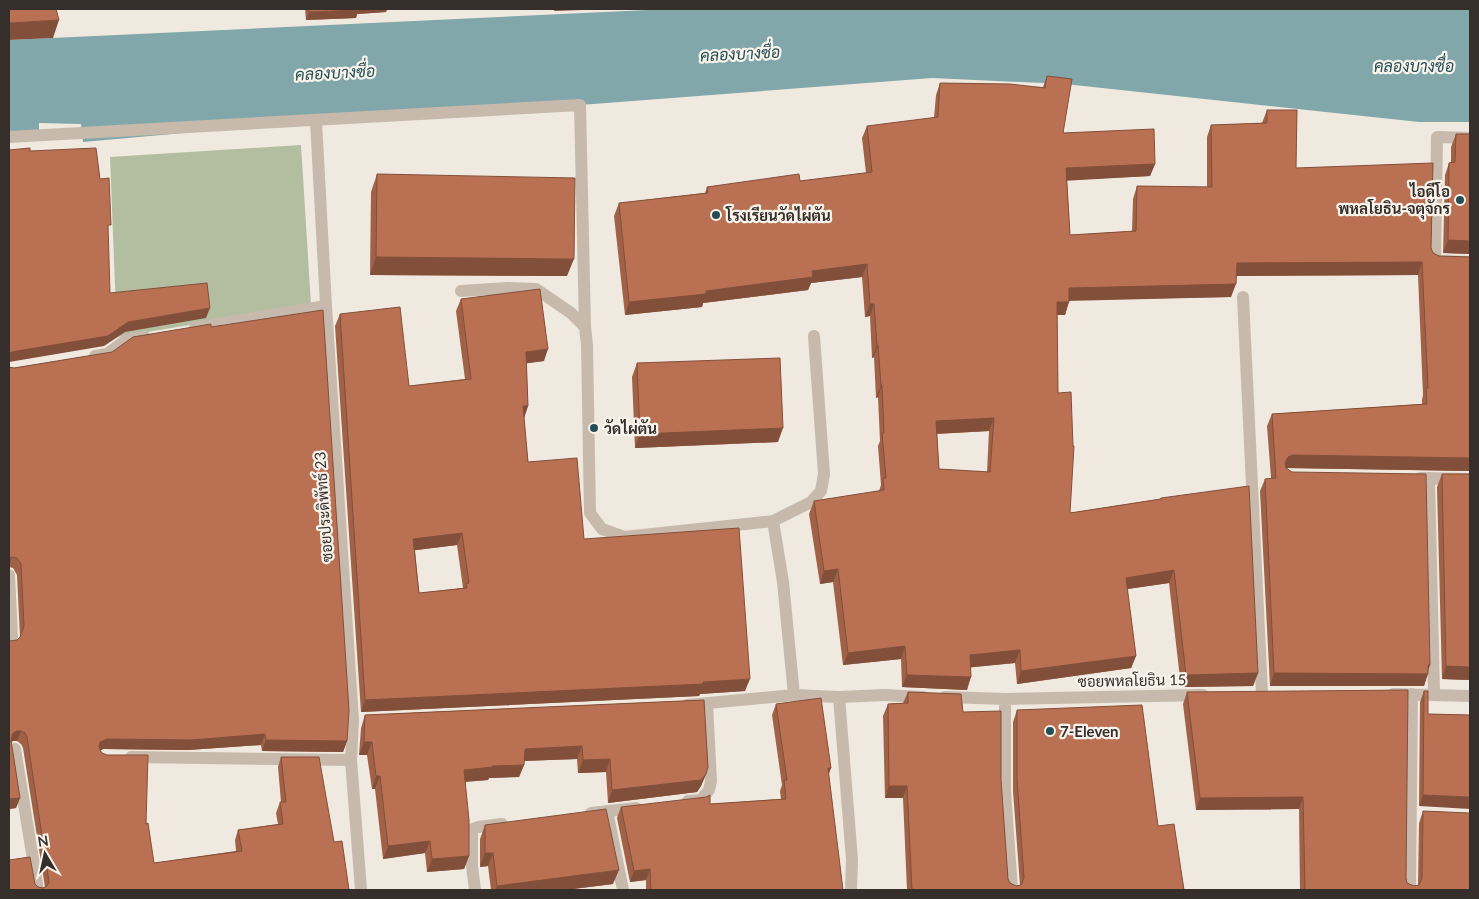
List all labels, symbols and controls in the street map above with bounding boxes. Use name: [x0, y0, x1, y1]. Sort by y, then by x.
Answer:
water label: คลองบางซื่อ: [699, 37, 781, 65]
water label: คลองบางซื่อ: [1374, 52, 1454, 75]
water label: คลองบางซื่อ: [294, 56, 376, 84]
place label: ไอดีโอ พหลโยธิน-จตุจักร: [1338, 181, 1451, 220]
marker: ไอดีโอ พหลโยธิน-จตุจักร: [1454, 194, 1466, 206]
place label: โรงเรียนวัดไผ่ตัน: [725, 205, 831, 224]
marker: โรงเรียนวัดไผ่ตัน: [710, 209, 722, 221]
place label: วัดไผ่ตัน: [604, 419, 657, 437]
marker: วัดไผ่ตัน: [588, 422, 600, 434]
street label: ซอยประดิพัทธ์ 23: [310, 451, 336, 563]
street label: ซอยพหลโยธิน 15: [1077, 670, 1187, 690]
place label: 7-Eleven: [1060, 722, 1119, 740]
marker: 7-Eleven: [1044, 725, 1056, 737]
north arrow: [20, 829, 70, 879]
text: N: [36, 831, 50, 850]

